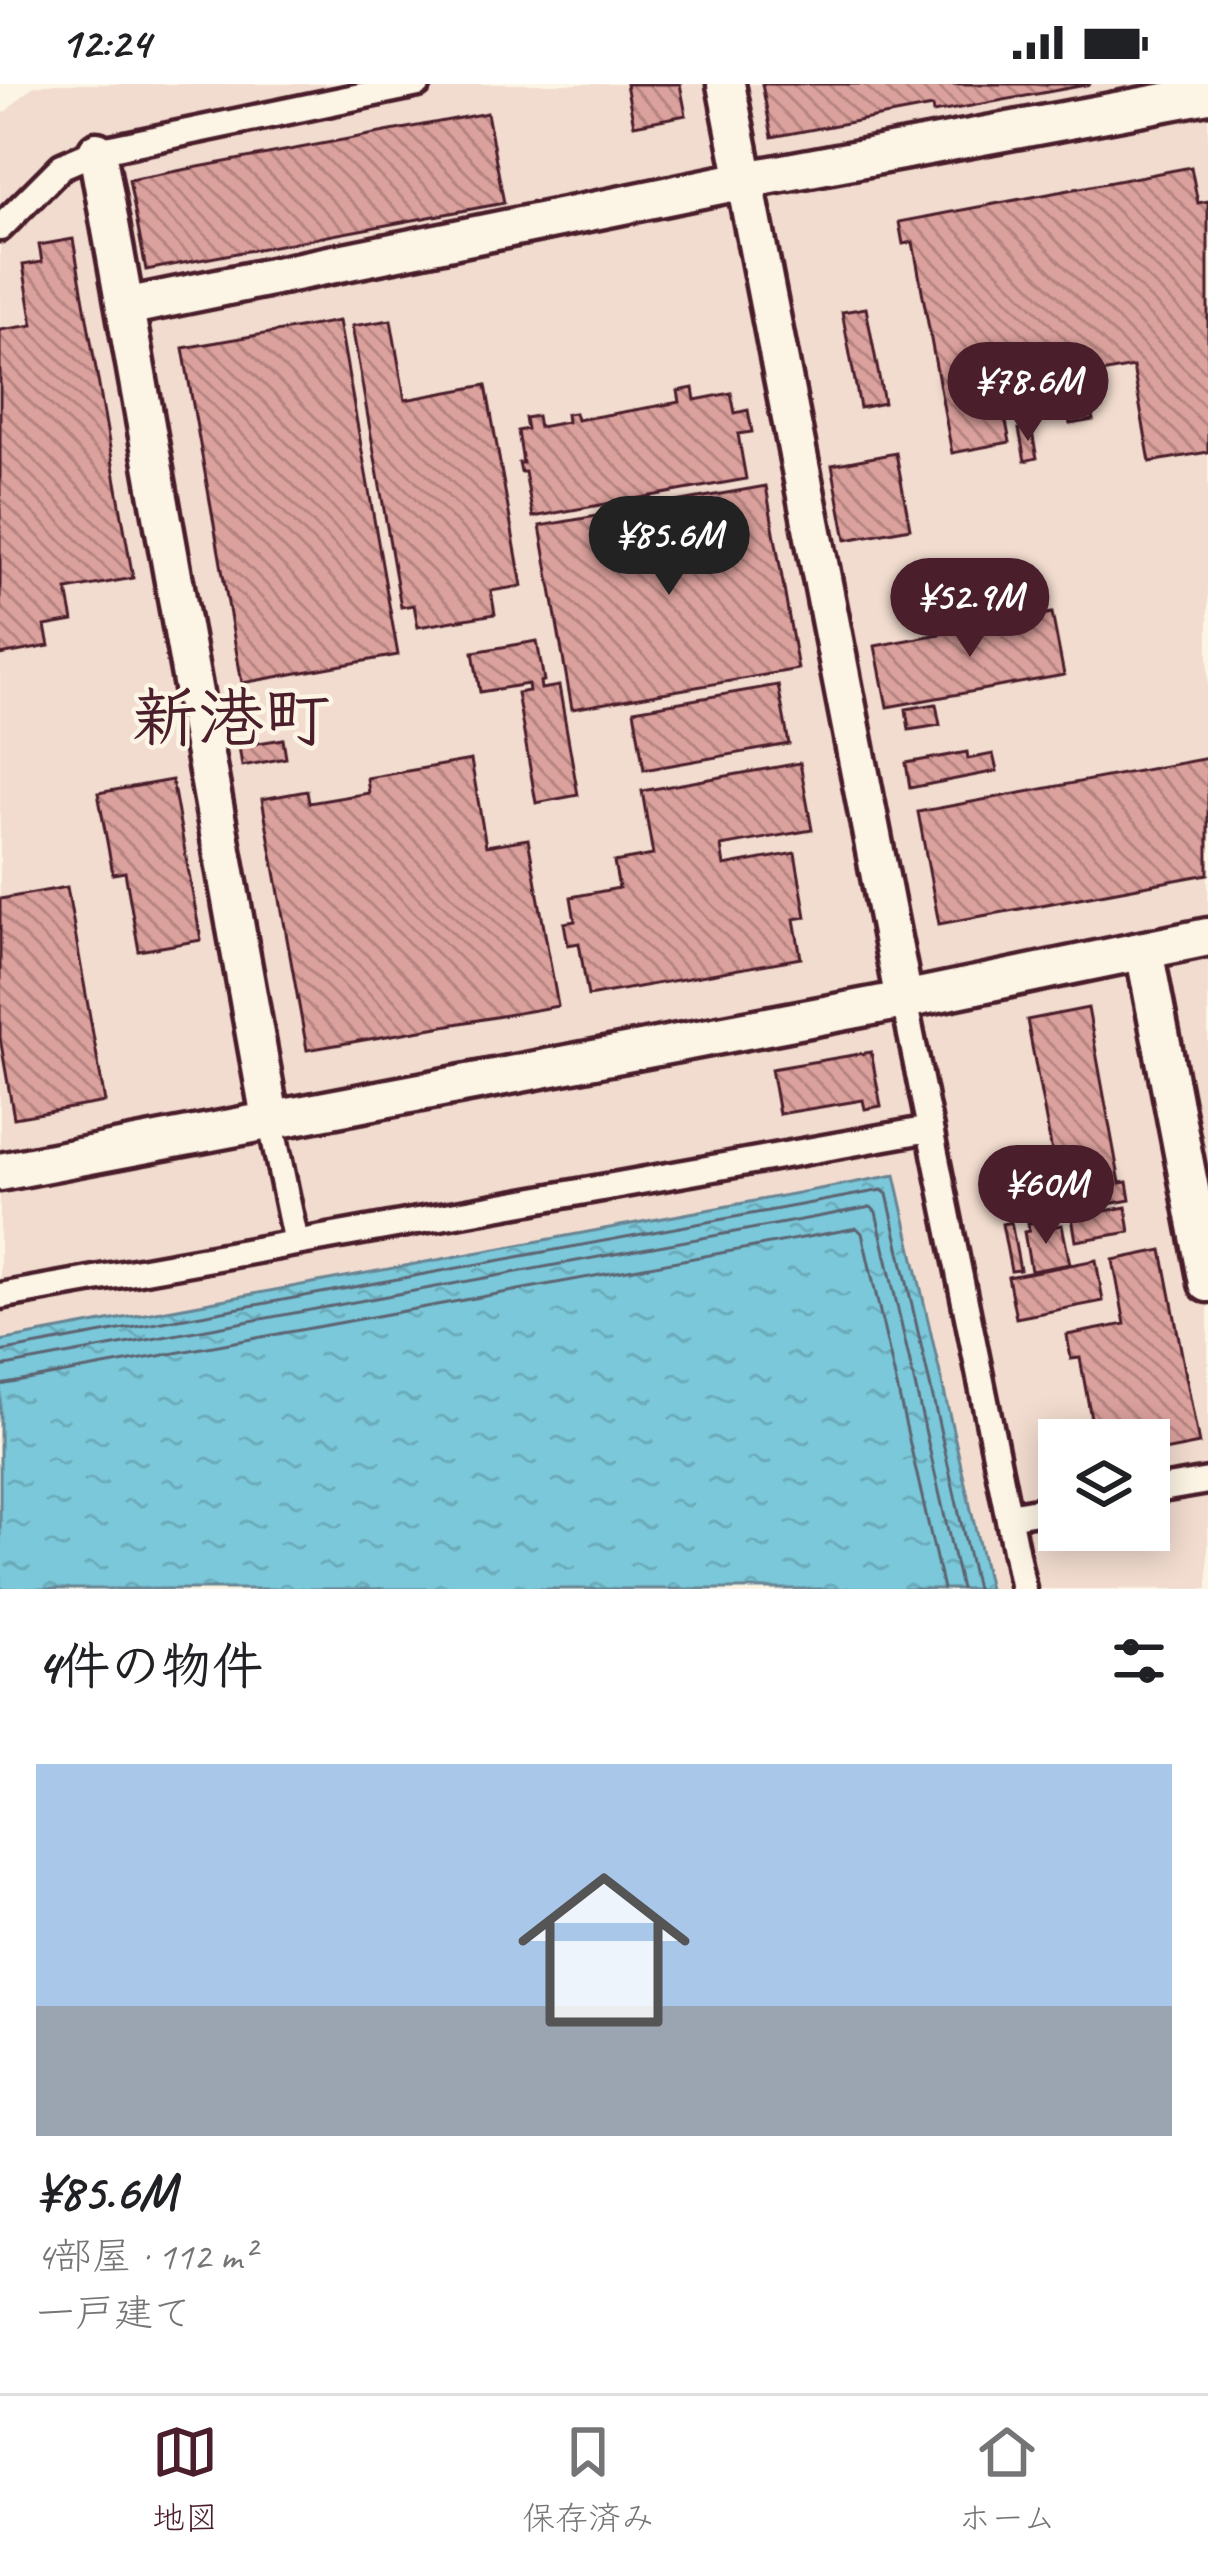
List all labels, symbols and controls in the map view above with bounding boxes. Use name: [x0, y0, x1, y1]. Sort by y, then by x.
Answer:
text: 12:24: [60, 14, 150, 71]
pin: ¥78.6M: [930, 342, 1126, 444]
text: ¥78.6M: [974, 356, 1082, 405]
pin: ¥85.6M: [571, 496, 767, 598]
text: ¥85.6M: [616, 510, 722, 559]
pin: ¥52.9M: [872, 558, 1068, 660]
text: ¥52.9M: [917, 572, 1023, 621]
district label: 新港町: [132, 677, 330, 760]
pin: ¥60M: [975, 1145, 1117, 1247]
text: ¥60M: [1005, 1159, 1087, 1208]
map controls: [1038, 1419, 1170, 1551]
button: layers: [1038, 1419, 1170, 1551]
icon: filters: [1106, 1628, 1172, 1694]
text: 4件の物件: [36, 1634, 263, 1698]
icon: home: [496, 1842, 712, 2058]
text: ¥85.6M: [36, 2160, 175, 2224]
text: 4部屋 · 112 m²: [36, 2232, 254, 2281]
text: 一戸建て: [36, 2289, 192, 2338]
tab: 地図: [152, 2419, 218, 2539]
tab: 保存済み: [522, 2419, 654, 2539]
tab: ホーム: [958, 2419, 1056, 2539]

